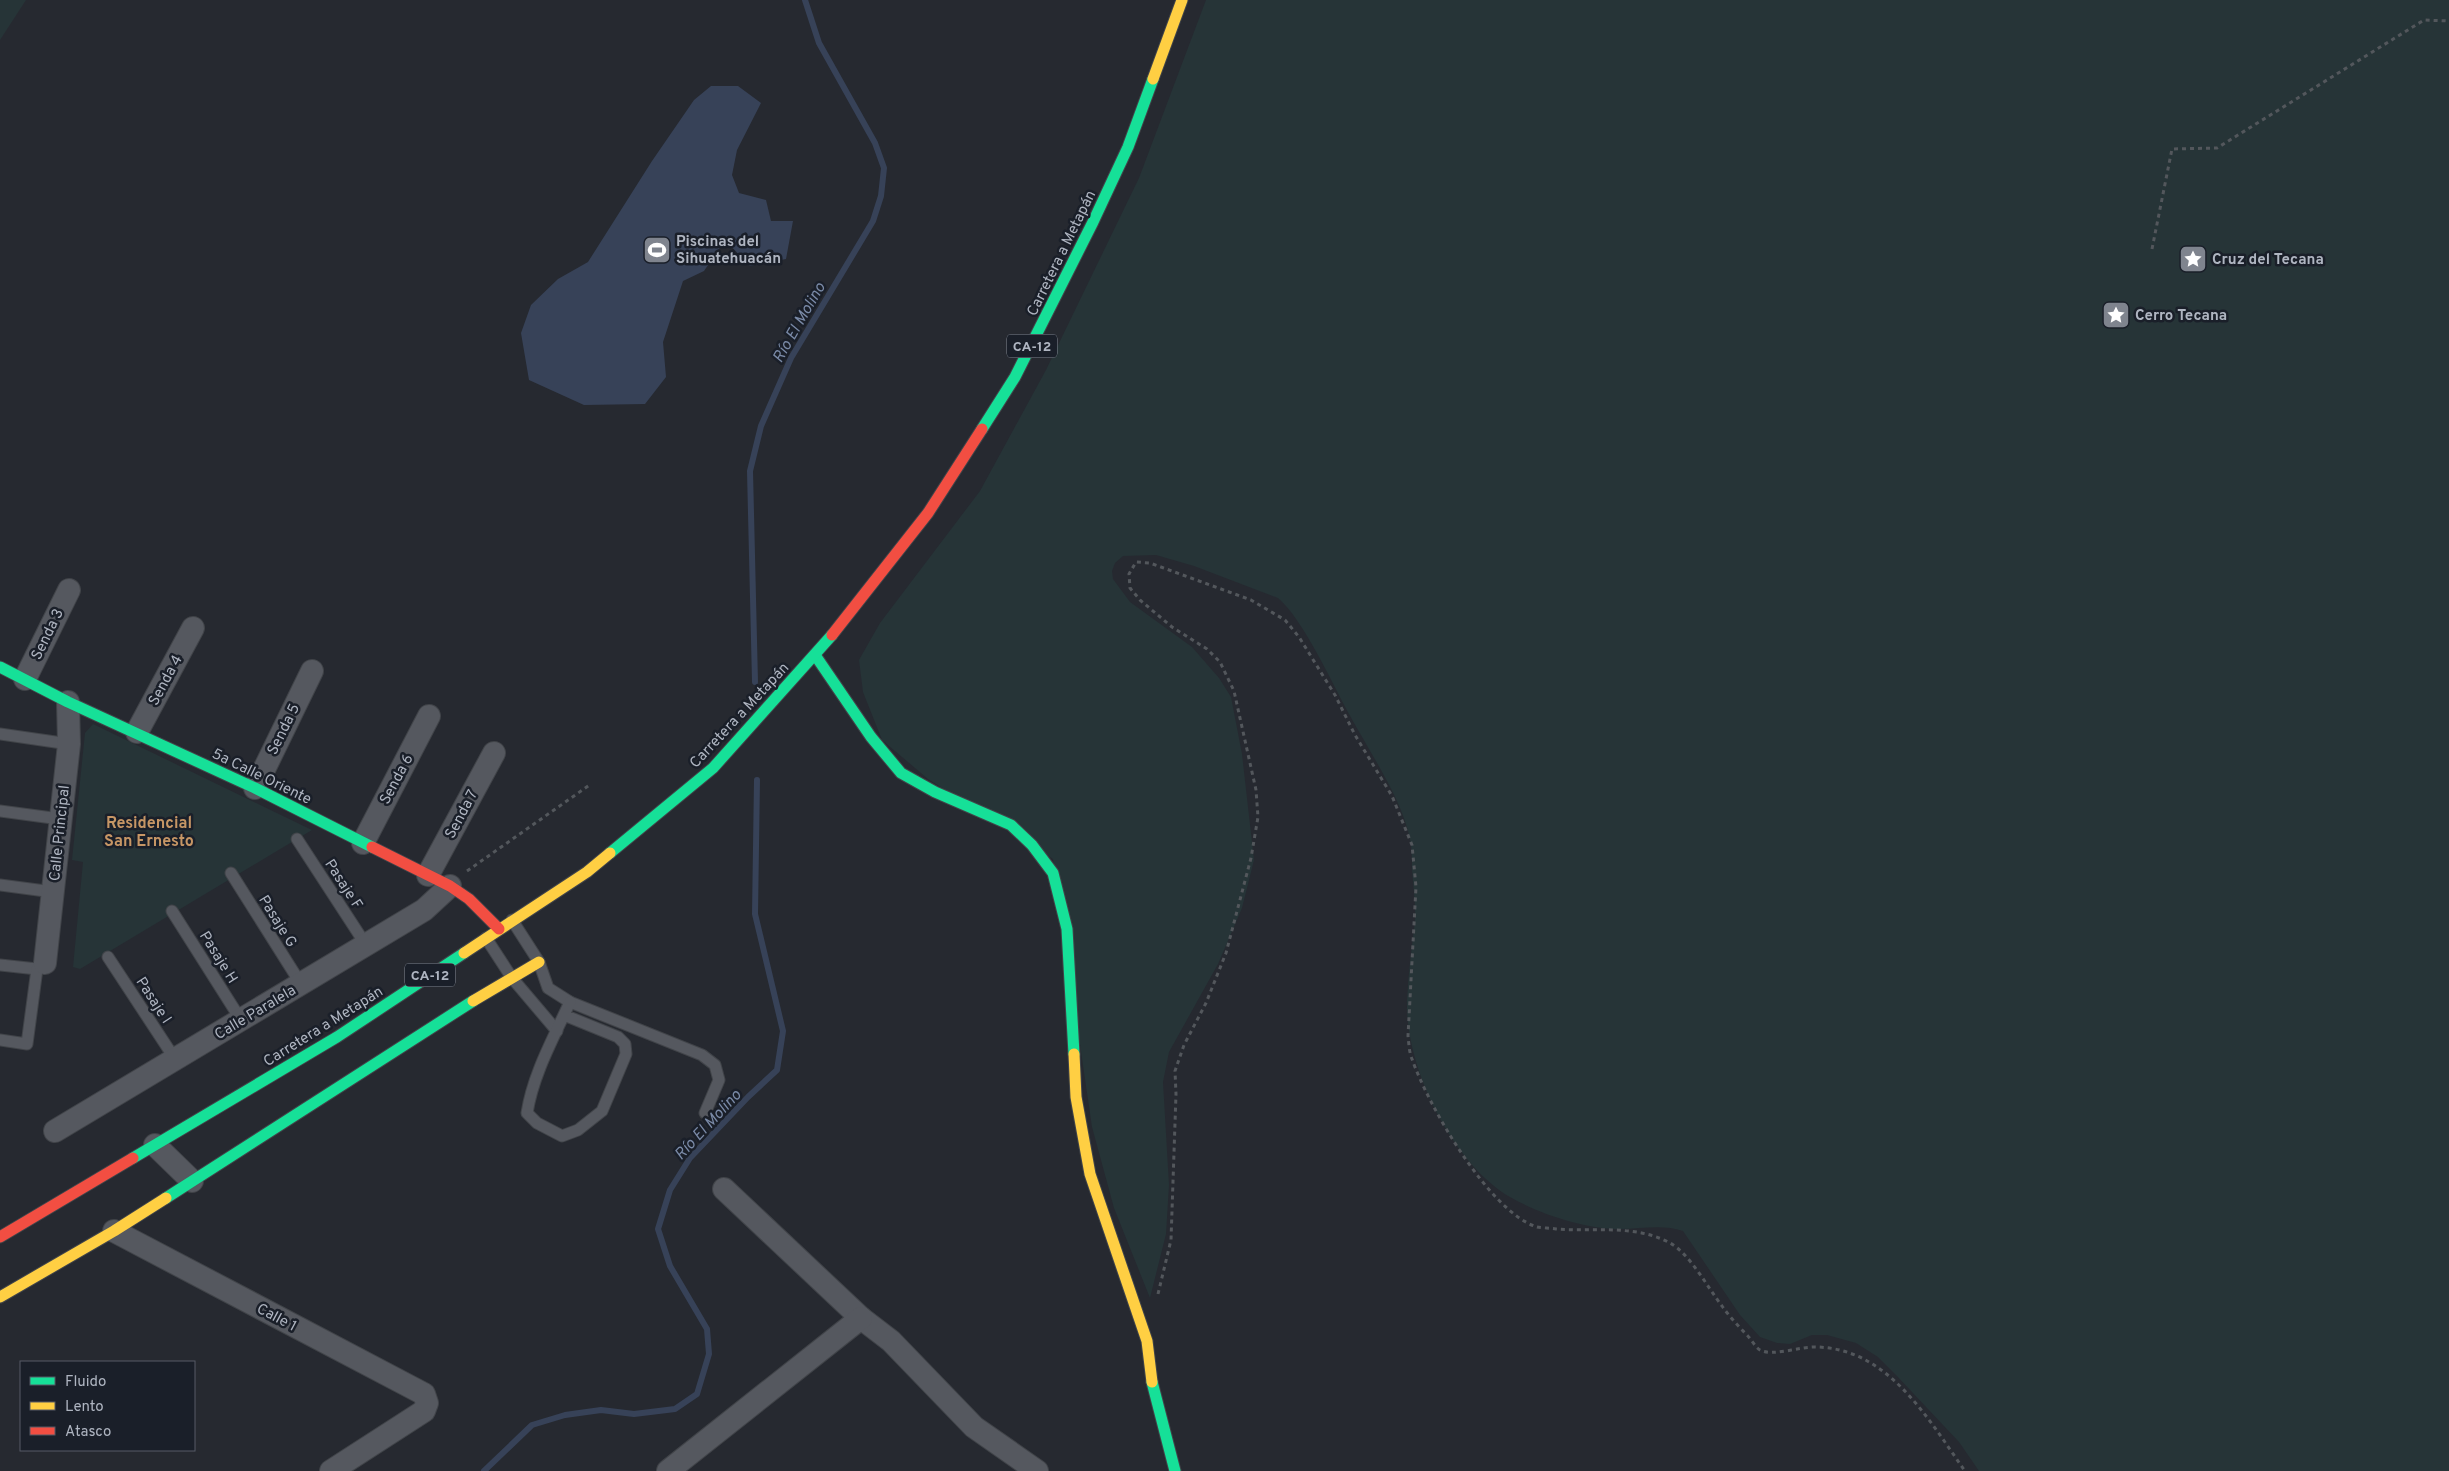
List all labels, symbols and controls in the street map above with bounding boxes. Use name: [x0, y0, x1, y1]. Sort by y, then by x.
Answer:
street label: Carretera a Metapán: [1024, 188, 1101, 320]
place label: Piscinas del Sihuatehuacán: [676, 233, 781, 269]
sports icon: Piscinas del Sihuatehuacán: [642, 235, 672, 265]
place icon: Cruz del Tecana: [2178, 244, 2208, 274]
place label: Cruz del Tecana: [2212, 251, 2324, 270]
water label: Río El Molino: [769, 279, 831, 367]
place icon: Cerro Tecana: [2101, 300, 2131, 330]
place label: Cerro Tecana: [2135, 307, 2227, 326]
road number: CA-12: [1007, 334, 1057, 358]
street label: Senda 3: [28, 606, 69, 663]
street label: Senda 4: [145, 652, 188, 709]
street label: Carretera a Metapán: [686, 659, 794, 773]
street label: Senda 5: [264, 701, 305, 758]
street label: 5a Calle Oriente: [208, 745, 314, 810]
street label: Senda 6: [376, 751, 419, 808]
street label: Calle Principal: [46, 784, 75, 882]
street label: Senda 7: [442, 787, 483, 842]
district label: Residencial San Ernesto: [104, 814, 194, 852]
street label: Pasaje F: [319, 856, 366, 914]
street label: Pasaje G: [253, 892, 300, 951]
street label: Pasaje H: [194, 928, 241, 987]
road number: CA-12: [405, 964, 455, 986]
street label: Pasaje I: [131, 974, 175, 1028]
street label: Calle Paralela: [212, 982, 300, 1045]
street label: Carretera a Metapán: [260, 983, 387, 1072]
water label: Río El Molino: [671, 1086, 747, 1165]
street label: Calle 1: [253, 1300, 300, 1337]
legend: [20, 1361, 195, 1451]
text: Fluido: [65, 1373, 106, 1392]
text: Lento: [65, 1398, 104, 1417]
text: Atasco: [65, 1423, 111, 1442]

